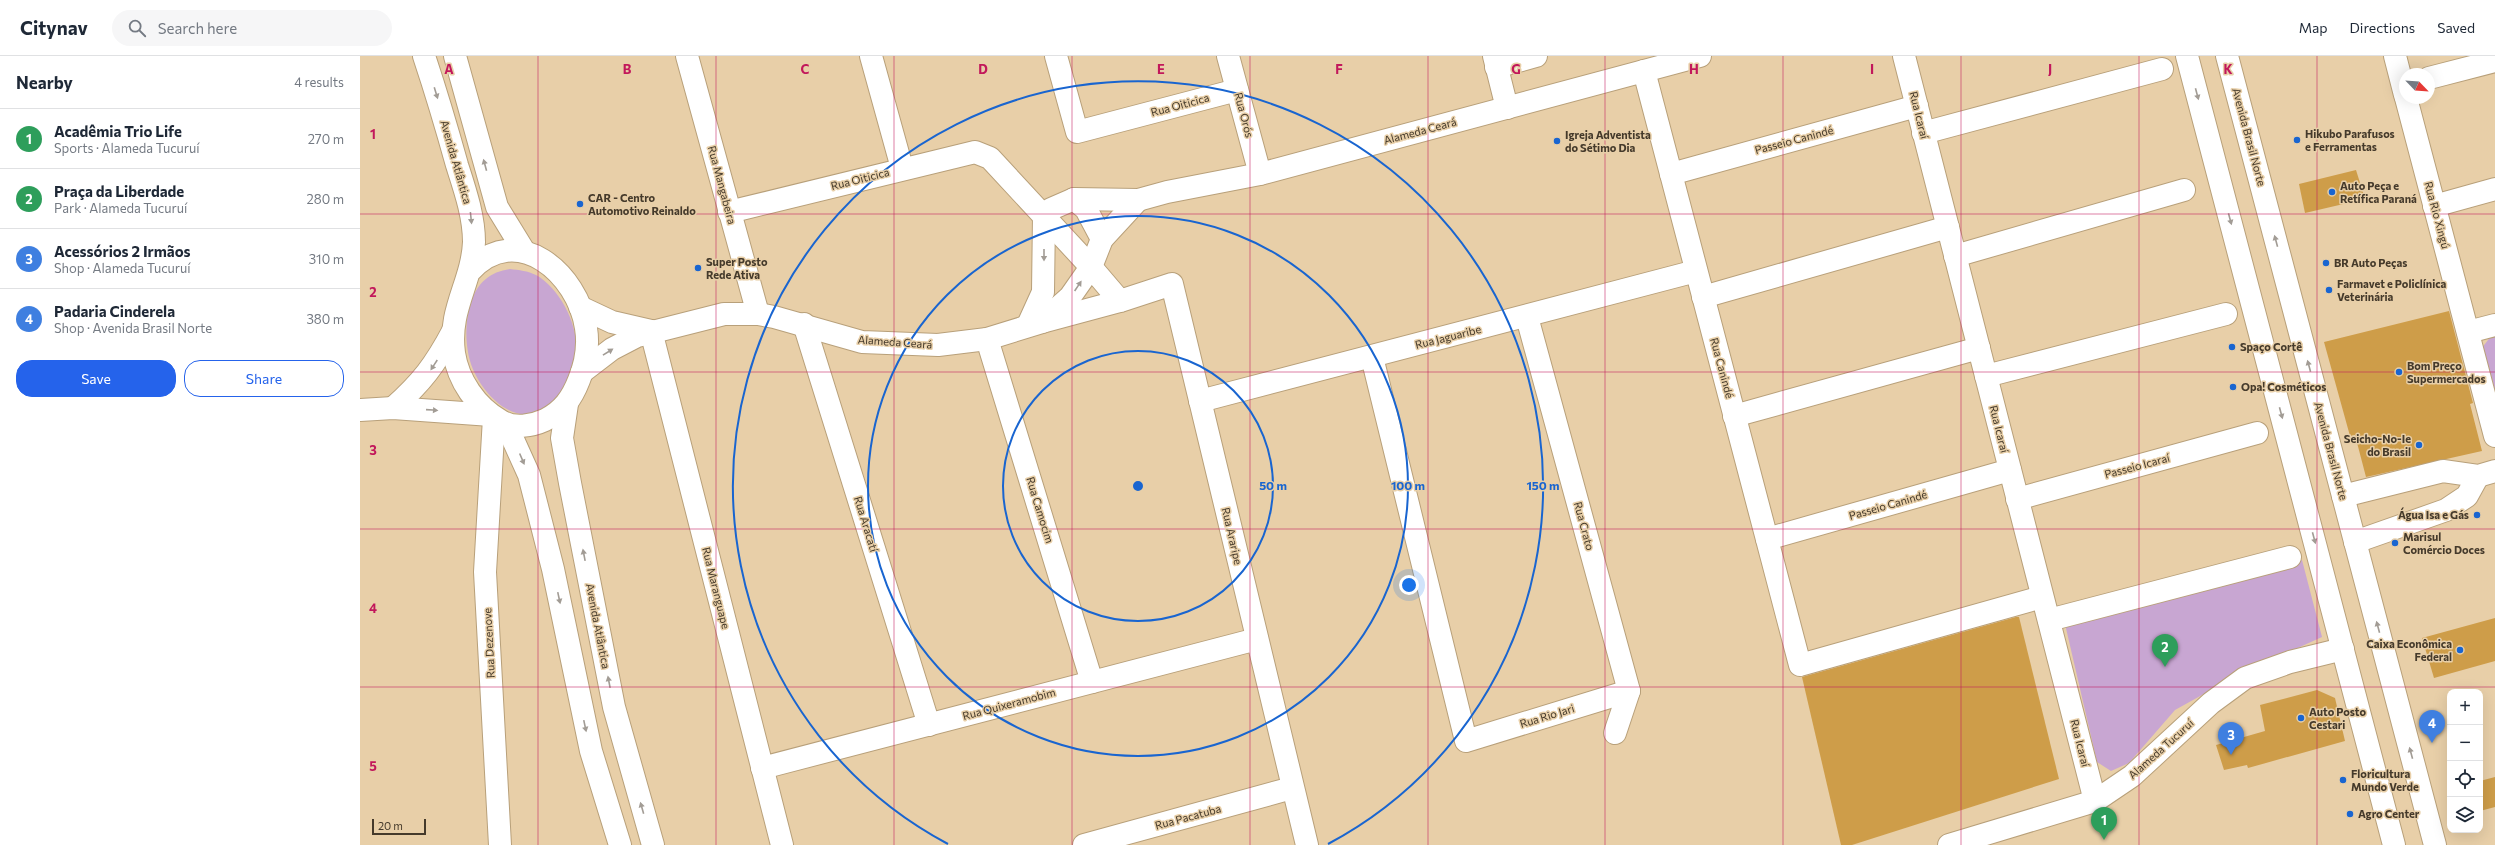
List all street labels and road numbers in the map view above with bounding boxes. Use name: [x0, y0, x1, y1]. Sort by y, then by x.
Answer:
street label: Avenida Brasil Norte: [2230, 86, 2269, 188]
street label: Rua Oiticica: [1149, 90, 1211, 119]
street label: Rua Icaraí: [1907, 90, 1932, 141]
street label: Rua Orós: [1232, 91, 1257, 139]
street label: Alameda Ceará: [1382, 115, 1458, 146]
street label: Avenida Atlântica: [438, 118, 475, 205]
street label: Passeio Canindé: [1753, 123, 1835, 156]
street label: Rua Mangabeira: [706, 144, 739, 225]
street label: Rua Oiticica: [829, 165, 891, 192]
street label: Rua Rio Xingú: [2422, 180, 2453, 250]
street label: Rua Jaguaribe: [1413, 322, 1483, 352]
street label: Alameda Ceará: [857, 332, 933, 351]
street label: Rua Canindé: [1708, 336, 1737, 400]
street label: Avenida Brasil Norte: [2312, 400, 2351, 502]
street label: Rua Icaraí: [1987, 404, 2012, 455]
street label: Passeio Icaraí: [2103, 450, 2172, 480]
street label: Rua Camocim: [1024, 475, 1057, 545]
street label: Passeio Canindé: [1847, 487, 1929, 522]
street label: Rua Aracatí: [852, 494, 881, 554]
street label: Rua Crato: [1572, 500, 1597, 552]
street label: Rua Araripe: [1220, 506, 1245, 566]
street label: Rua Maranguape: [700, 546, 733, 630]
street label: Avenida Atlântica: [584, 582, 613, 670]
street label: Rua Dezenove: [480, 607, 497, 679]
street label: Rua Quixeramobim: [961, 685, 1057, 722]
street label: Rua Rio Jari: [1518, 701, 1576, 731]
street label: Alameda Tucuruí: [2125, 715, 2197, 781]
street label: Rua Icaraí: [2068, 718, 2093, 769]
street label: Rua Pacatuba: [1153, 801, 1222, 832]

